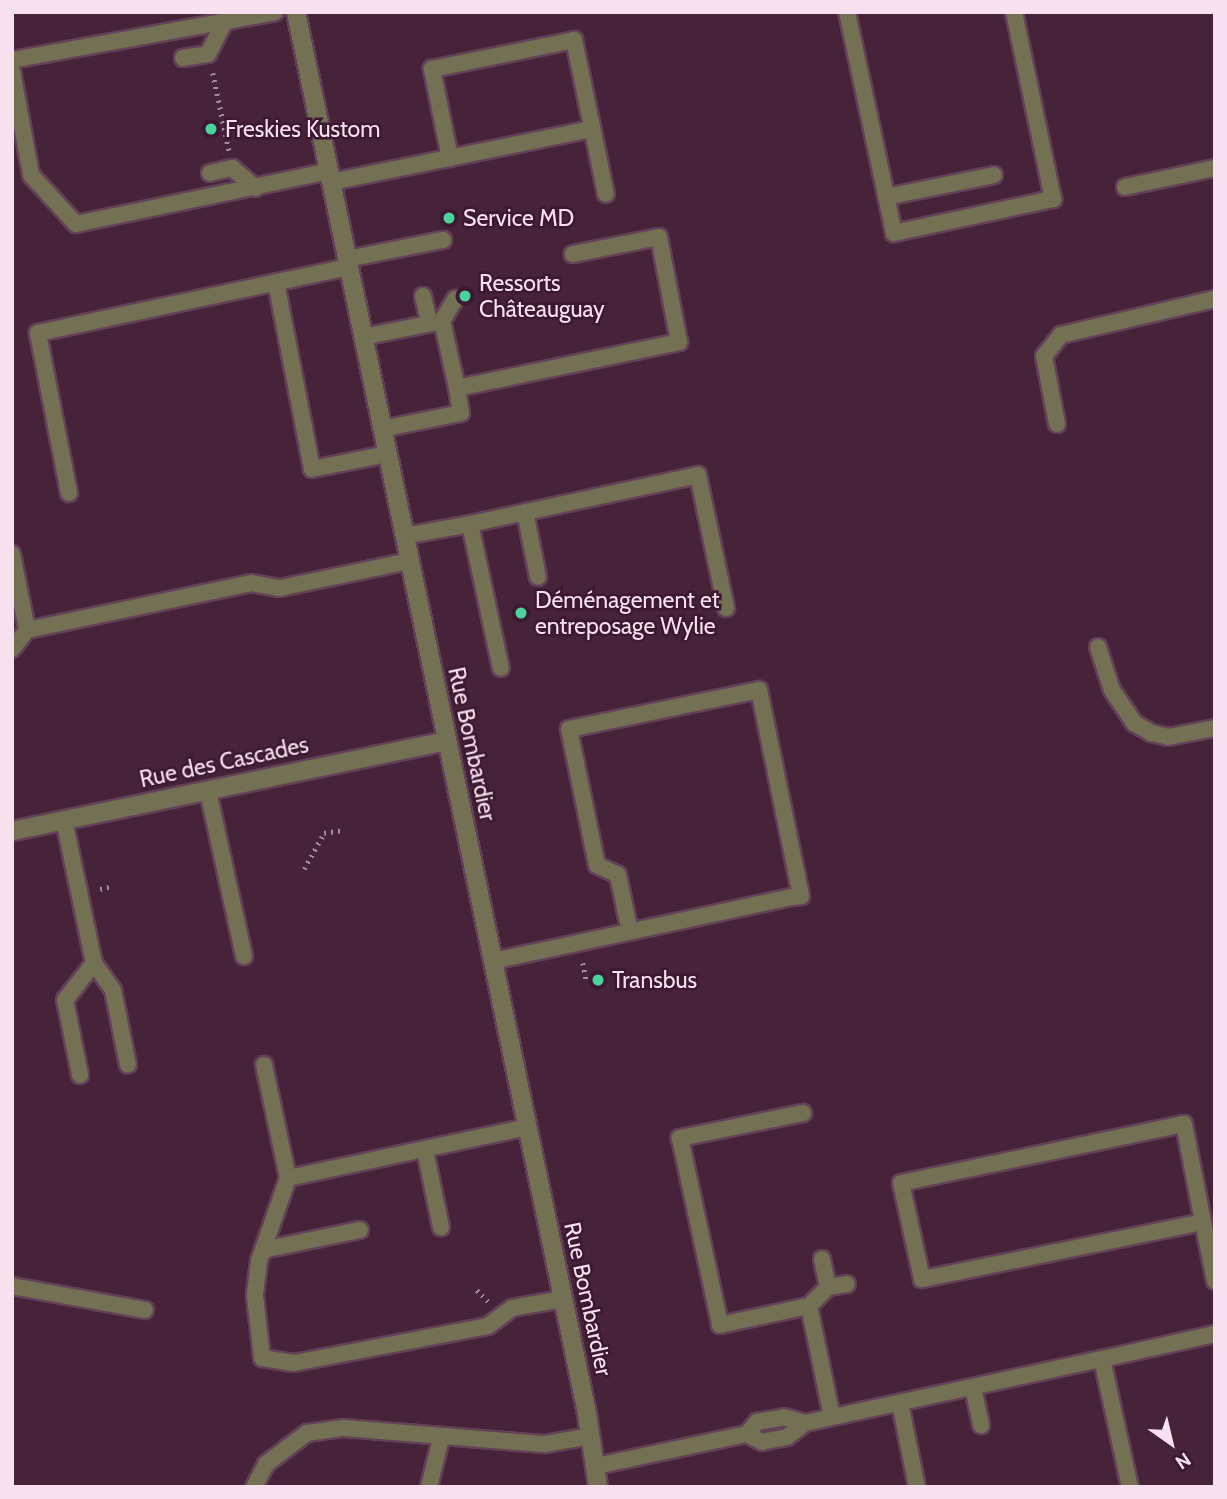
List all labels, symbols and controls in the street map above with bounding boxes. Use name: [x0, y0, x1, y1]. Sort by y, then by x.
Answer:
place label: Freskies Kustom: [225, 115, 380, 143]
marker: Freskies Kustom: [203, 121, 219, 137]
place label: Service MD: [463, 204, 574, 232]
marker: Service MD: [441, 210, 457, 226]
place label: Ressorts Châteauguay: [479, 269, 605, 323]
marker: Ressorts Châteauguay: [457, 288, 473, 304]
place label: Déménagement et entreposage Wylie: [535, 586, 720, 640]
marker: Déménagement et entreposage Wylie: [513, 605, 529, 621]
street label: Rue Bombardier: [442, 665, 502, 823]
street label: Rue des Cascades: [137, 731, 311, 793]
place label: Transbus: [612, 966, 697, 994]
marker: Transbus: [590, 972, 606, 988]
street label: Rue Bombardier: [558, 1220, 618, 1378]
north arrow: [1136, 1408, 1206, 1478]
text: N: [1171, 1448, 1195, 1474]

